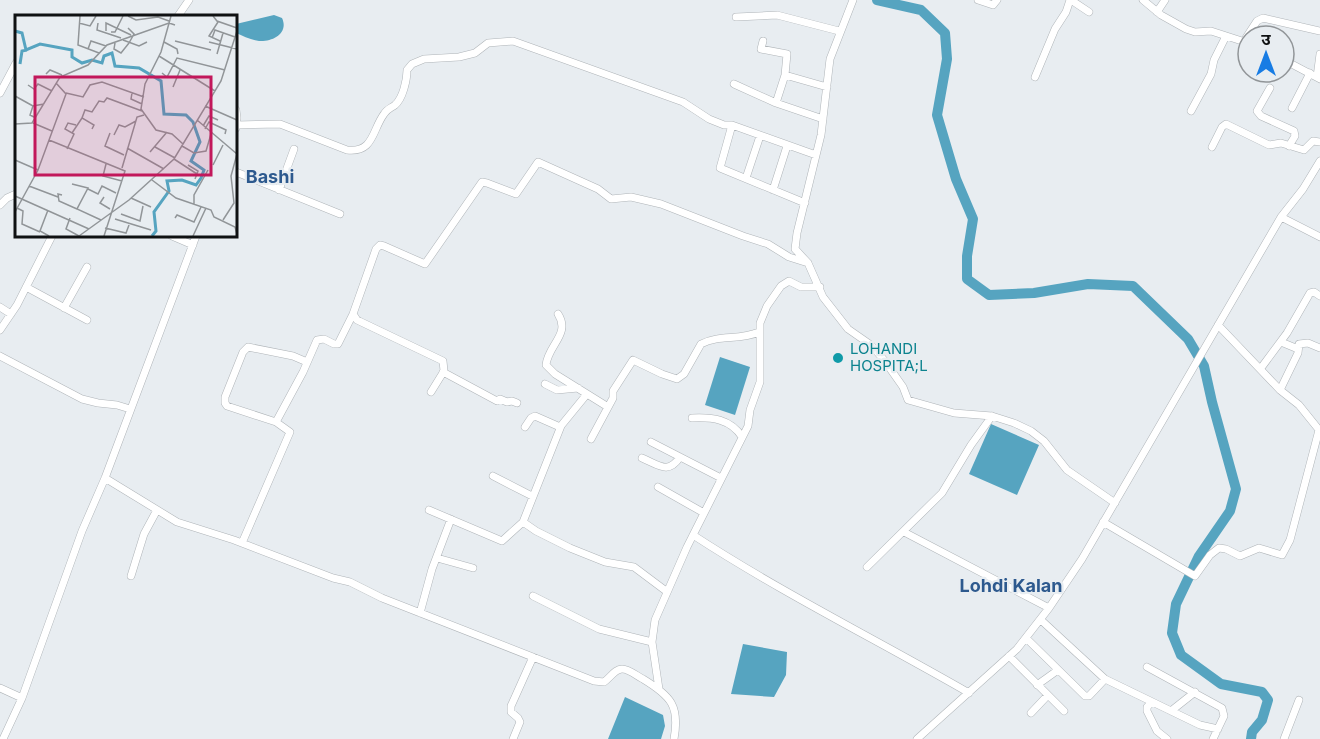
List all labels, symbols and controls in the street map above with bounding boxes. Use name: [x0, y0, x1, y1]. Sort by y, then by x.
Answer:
inset map: [15, 15, 237, 237]
north arrow: [1236, 24, 1296, 84]
text: उ: [1261, 29, 1271, 49]
district label: Bashi: [246, 166, 294, 187]
place label: LOHANDI HOSPITA;L: [850, 339, 928, 375]
marker: LOHANDI HOSPITA;L: [831, 351, 845, 365]
district label: Lohdi Kalan: [960, 575, 1062, 596]

